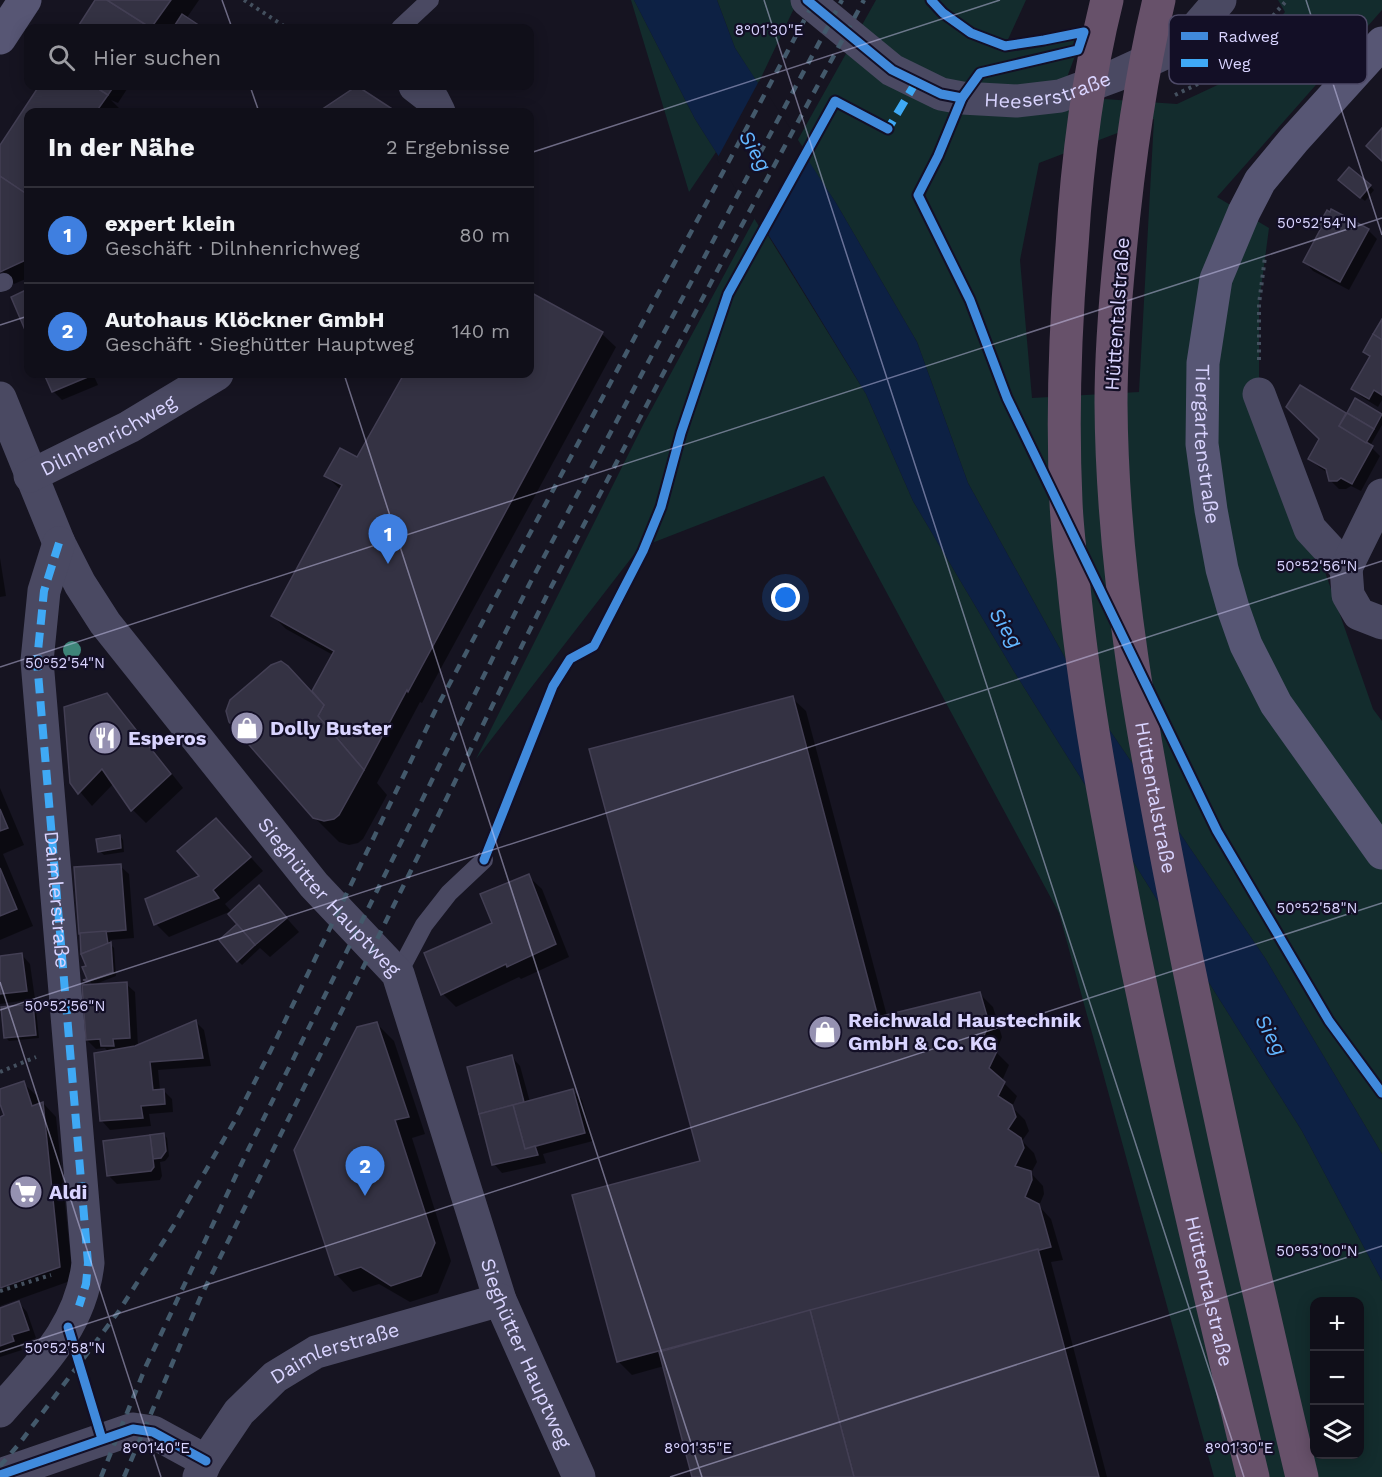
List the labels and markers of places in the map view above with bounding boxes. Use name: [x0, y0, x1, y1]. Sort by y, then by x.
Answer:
pin: 1: [368, 514, 408, 564]
shop icon: Dolly Buster: [229, 710, 265, 746]
place label: Dolly Buster: [270, 716, 392, 740]
restaurant icon: Esperos: [87, 720, 123, 756]
place label: Esperos: [128, 726, 207, 750]
place label: Reichwald Haustechnik GmbH & Co. KG: [848, 1008, 1082, 1055]
shop icon: Reichwald Haustechnik GmbH & Co. KG: [807, 1014, 843, 1050]
pin: 2: [346, 1146, 385, 1196]
supermarket icon: Aldi: [8, 1174, 44, 1210]
place label: Aldi: [49, 1180, 87, 1204]

